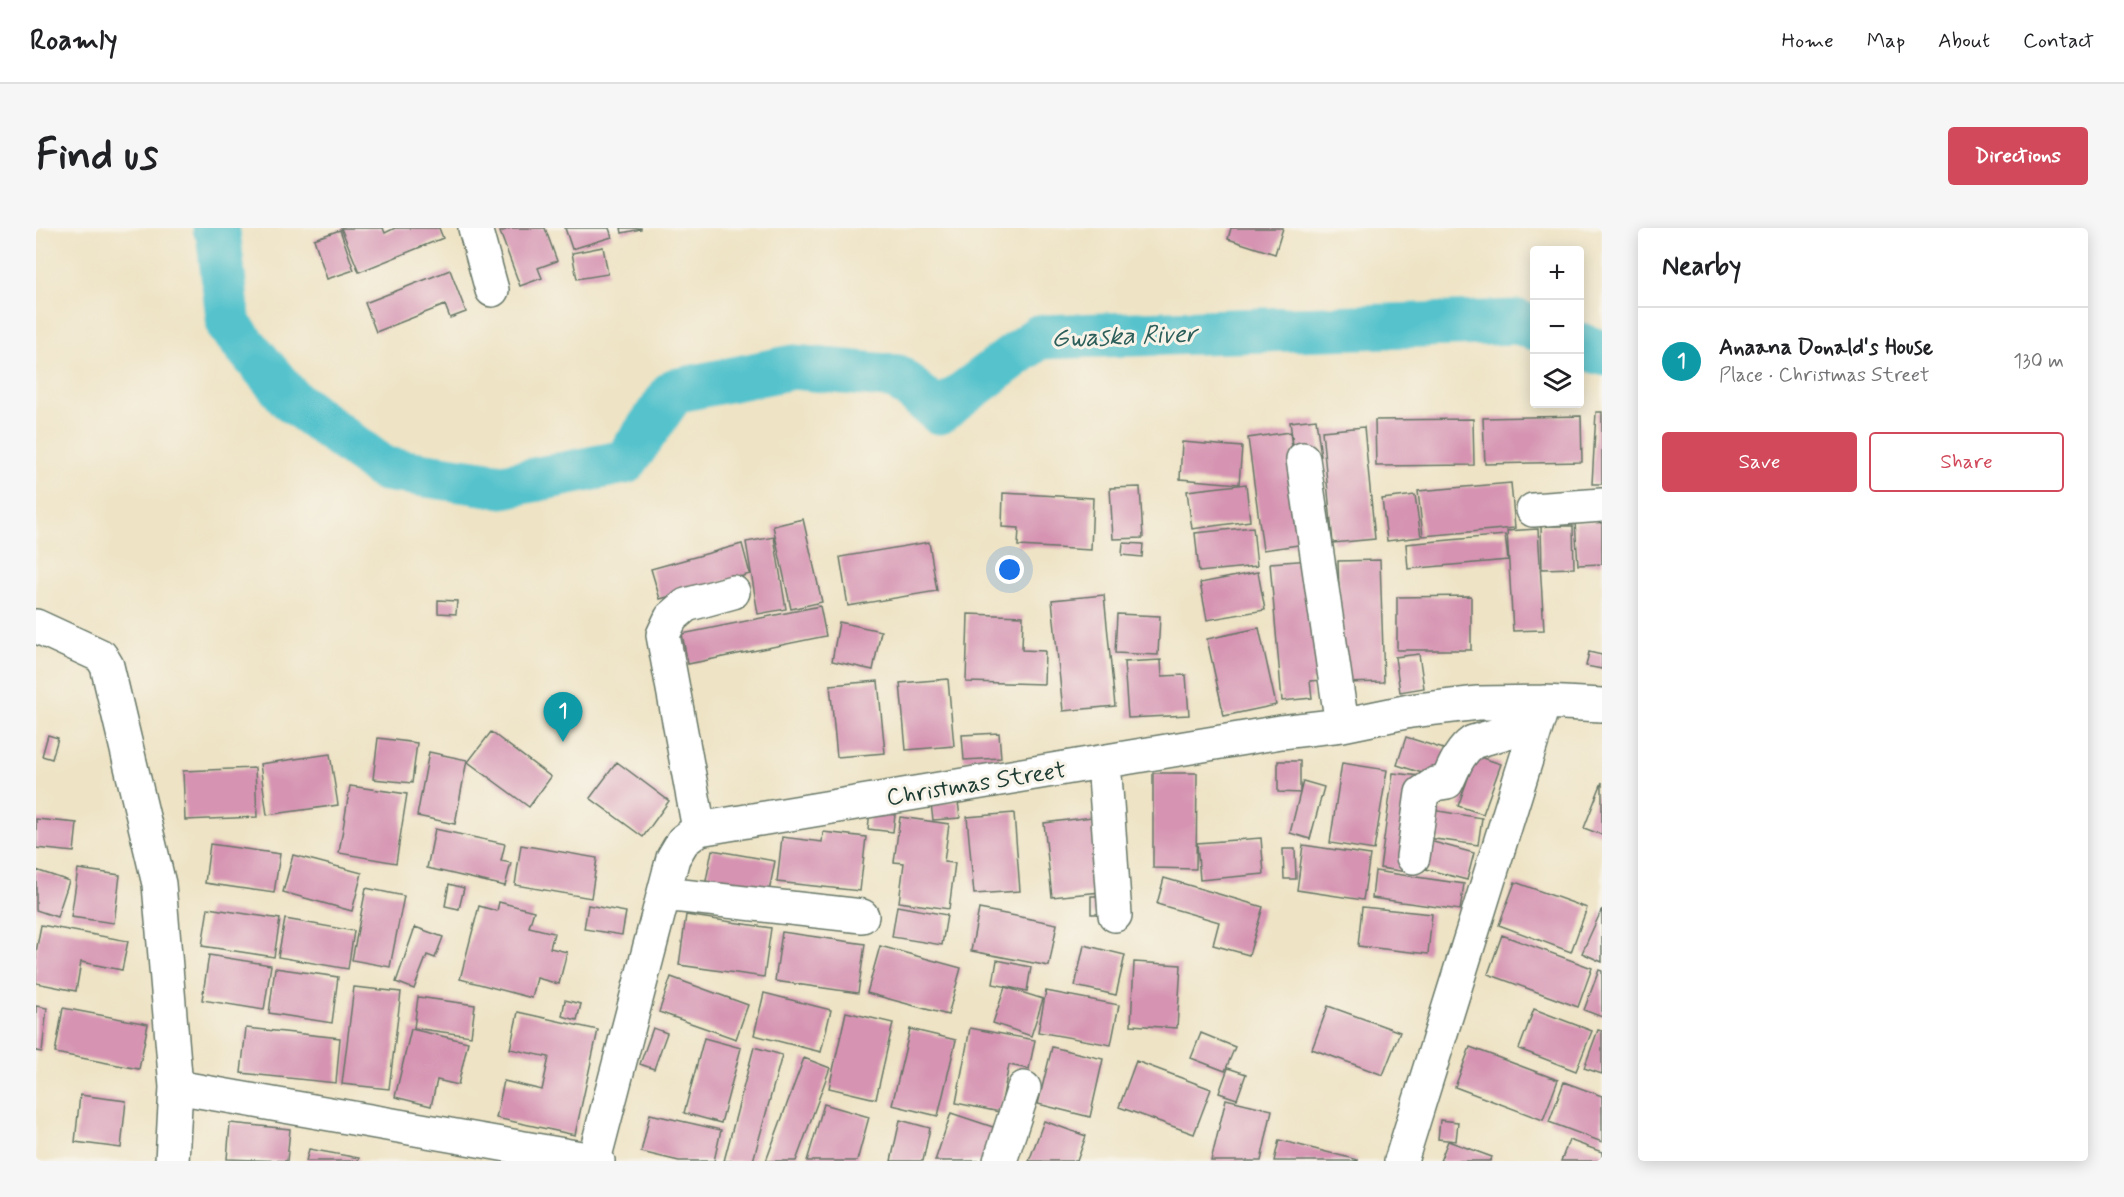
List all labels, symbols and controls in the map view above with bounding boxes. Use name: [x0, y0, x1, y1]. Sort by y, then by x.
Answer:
text: Roamly: [30, 23, 118, 60]
text: Home: [1782, 27, 1834, 55]
text: Map: [1867, 27, 1905, 55]
text: About: [1938, 27, 1990, 55]
text: Contact: [2023, 27, 2094, 55]
button: Directions: [1948, 127, 2088, 185]
text: Find us: [36, 129, 158, 184]
map controls: [1530, 246, 1584, 408]
button: +: [1530, 246, 1584, 300]
text: Nearby: [1662, 250, 1741, 284]
button: −: [1530, 300, 1584, 354]
water label: Gwaska River: [1051, 317, 1201, 357]
text: Anaana Donald's House: [1719, 334, 1933, 362]
text: 1: [1677, 348, 1686, 375]
text: 130 m: [2013, 348, 2064, 375]
button: layers: [1530, 354, 1584, 408]
text: Place · Christmas Street: [1719, 362, 1930, 389]
button: Save: [1662, 432, 1857, 492]
button: Share: [1869, 432, 2064, 492]
your location: [995, 555, 1024, 584]
pin: 1: [544, 692, 582, 742]
street label: Christmas Street: [884, 755, 1068, 814]

